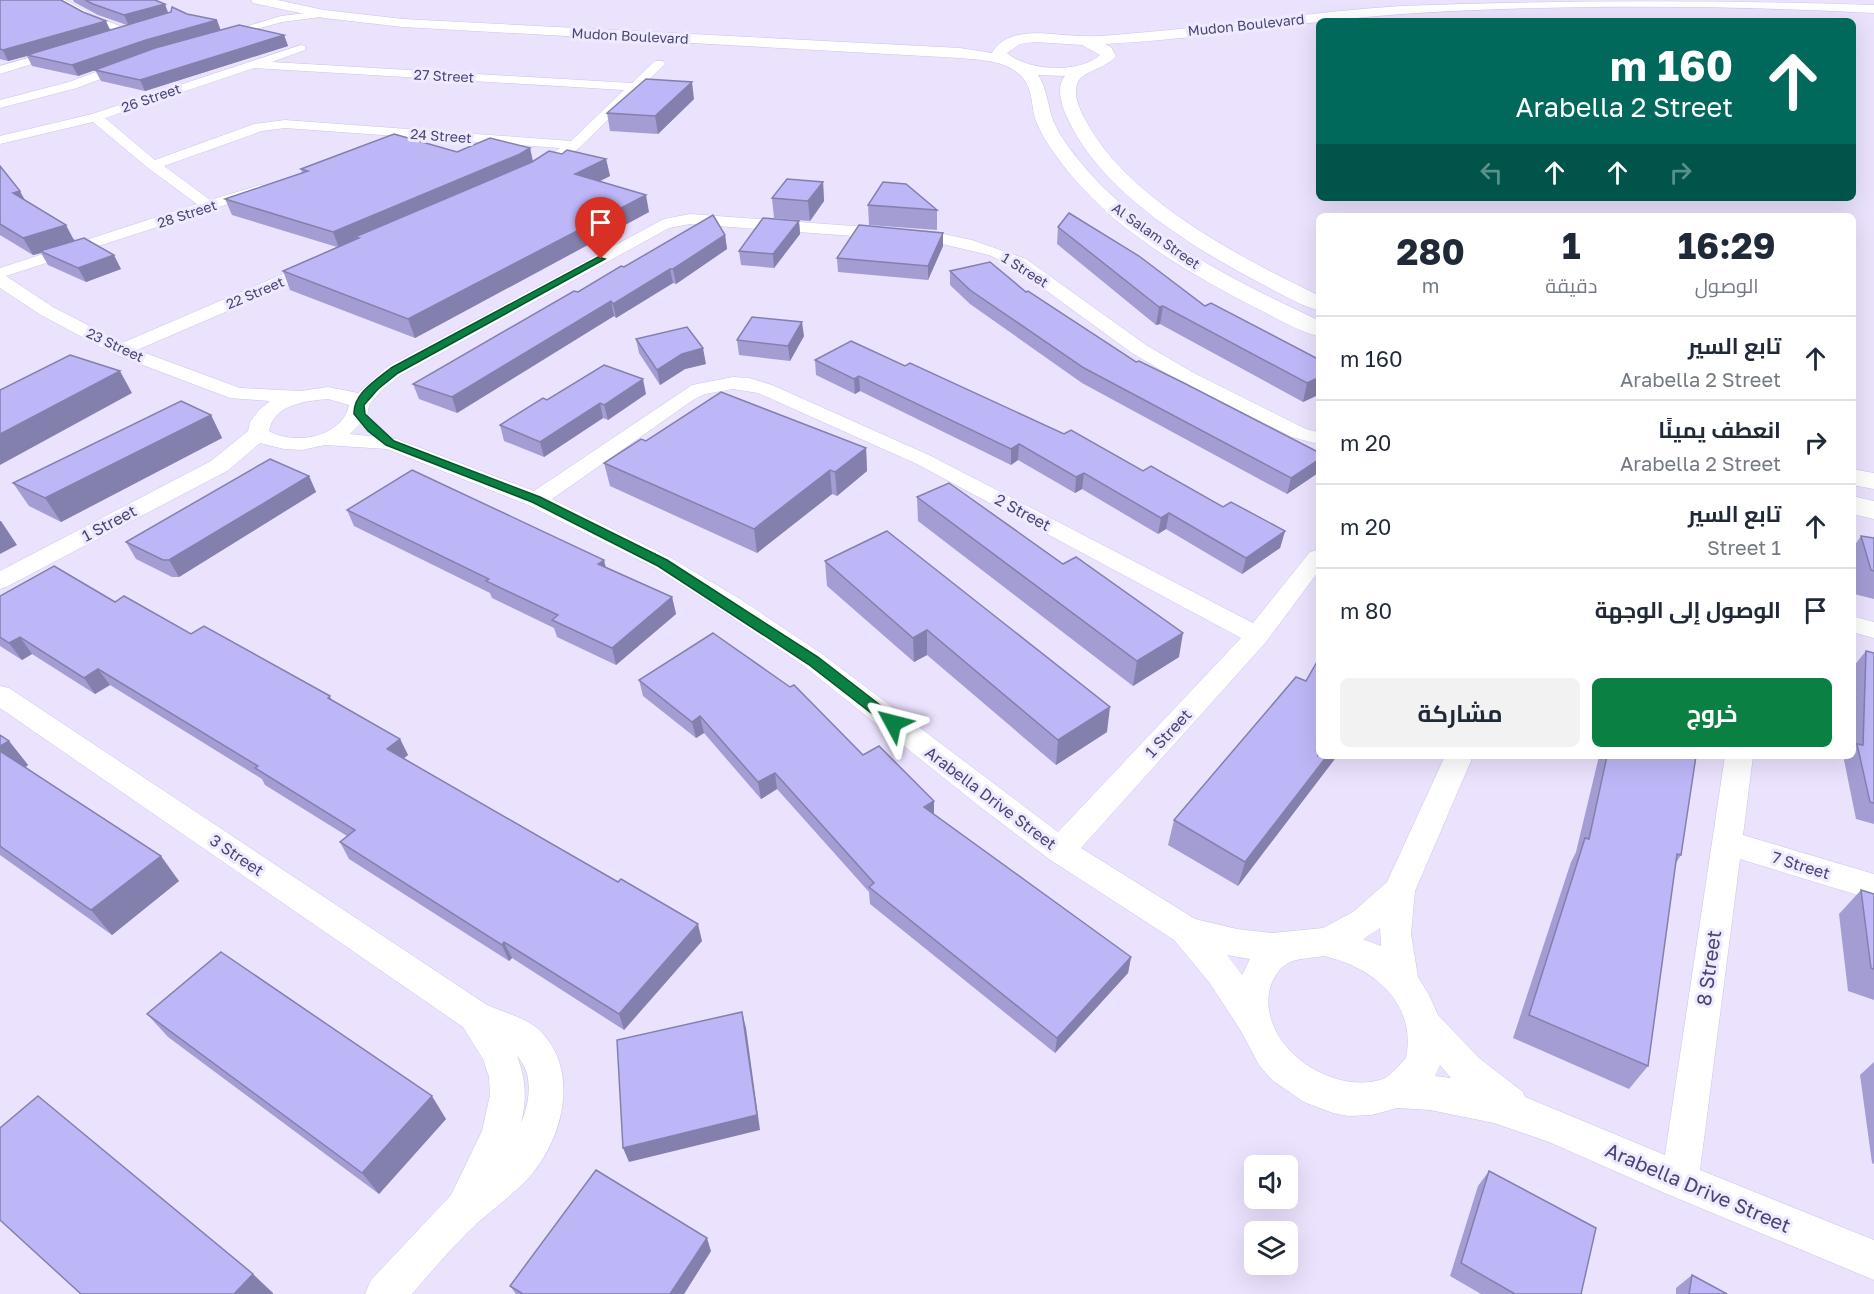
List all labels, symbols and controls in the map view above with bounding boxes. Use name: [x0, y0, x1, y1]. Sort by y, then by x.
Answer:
street label: Mudon Boulevard: [1187, 10, 1305, 39]
street label: Mudon Boulevard: [571, 24, 689, 47]
text: 160 m: [1610, 40, 1733, 90]
icon: ahead: [1754, 42, 1832, 120]
street label: 27 Street: [413, 65, 475, 86]
street label: 26 Street: [119, 79, 183, 116]
text: Arabella 2 Street: [1516, 91, 1733, 123]
street label: 24 Street: [410, 125, 472, 146]
icon: left: [1475, 156, 1508, 189]
icon: ahead: [1538, 156, 1571, 189]
icon: ahead: [1601, 156, 1634, 189]
icon: right: [1664, 156, 1697, 189]
street label: 28 Street: [155, 196, 219, 231]
pin: [575, 197, 626, 259]
street label: Al Salam Street: [1109, 199, 1204, 272]
icon: arrive: [584, 206, 617, 239]
text: 1: [1562, 224, 1581, 267]
text: 16:29: [1678, 224, 1776, 267]
text: 280: [1396, 230, 1465, 273]
street label: 1 Street: [999, 249, 1052, 290]
street label: 22 Street: [223, 273, 286, 312]
text: m: [1422, 273, 1440, 297]
text: دقيقة: [1545, 273, 1597, 297]
text: الوصول: [1695, 273, 1759, 297]
street label: 23 Street: [84, 324, 147, 365]
text: تابع السير: [1688, 332, 1781, 359]
icon: ahead: [1799, 342, 1832, 375]
text: 160 m: [1340, 345, 1403, 372]
text: Arabella 2 Street: [1620, 367, 1781, 391]
text: انعطف يمينًا: [1658, 416, 1781, 443]
icon: right: [1799, 426, 1832, 459]
text: 20 m: [1340, 429, 1391, 456]
text: Arabella 2 Street: [1620, 451, 1781, 475]
street label: 2 Street: [992, 489, 1054, 535]
street label: 1 Street: [78, 500, 140, 546]
text: تابع السير: [1688, 500, 1781, 527]
icon: ahead: [1799, 510, 1832, 543]
text: 20 m: [1340, 513, 1391, 540]
text: 1 Street: [1707, 535, 1781, 559]
icon: arrive: [1799, 594, 1832, 627]
text: الوصول إلى الوجهة: [1595, 596, 1781, 623]
text: 80 m: [1340, 597, 1392, 624]
button: مشاركة: [1340, 678, 1580, 747]
button: خروج: [1592, 678, 1832, 747]
position arrow: [861, 691, 925, 755]
street label: 1 Street: [1141, 705, 1195, 761]
street label: Arabella Drive Street: [921, 742, 1061, 854]
street label: 3 Street: [206, 830, 268, 880]
street label: 7 Street: [1769, 847, 1833, 883]
street label: 8 Street: [1691, 928, 1725, 1007]
street label: Arabella Drive Street: [1602, 1137, 1795, 1237]
map controls: [1244, 1155, 1298, 1275]
button: sound: [1244, 1155, 1298, 1209]
button: layers: [1244, 1221, 1298, 1275]

